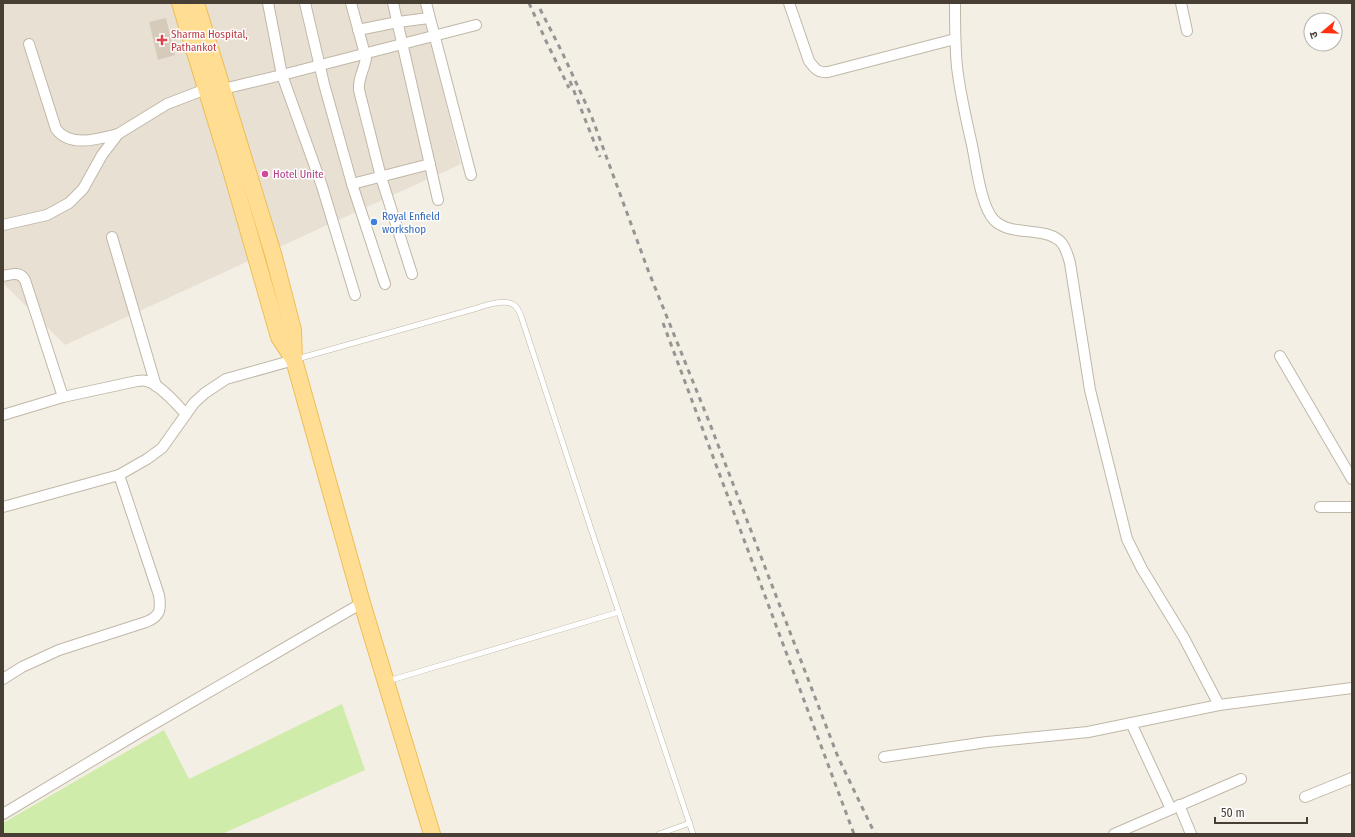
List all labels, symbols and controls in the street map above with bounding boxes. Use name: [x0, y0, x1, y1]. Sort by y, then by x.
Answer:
north arrow: [1303, 12, 1343, 52]
place label: Sharma Hospital, Pathankot: [171, 28, 248, 54]
text: उ: [1307, 29, 1321, 40]
marker: Sharma Hospital, Pathankot: [156, 34, 168, 46]
place label: Hotel Unite: [273, 168, 324, 181]
marker: Hotel Unite: [260, 169, 270, 179]
place label: Royal Enfield workshop: [382, 210, 440, 236]
marker: Royal Enfield workshop: [369, 217, 379, 227]
scale bar: [1215, 799, 1307, 825]
text: 50 m: [1221, 806, 1245, 820]

